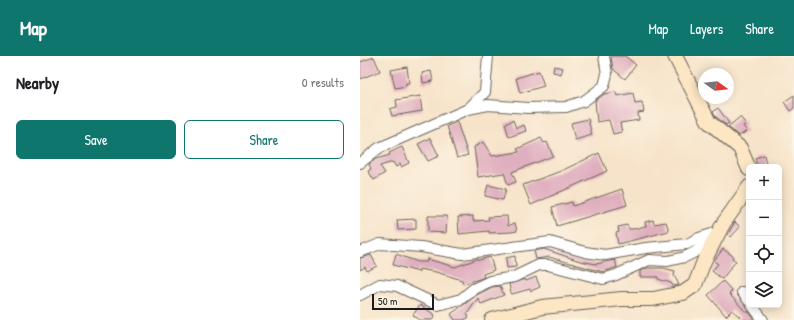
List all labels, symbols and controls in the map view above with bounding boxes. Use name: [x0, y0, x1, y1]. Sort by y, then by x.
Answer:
text: Map: [20, 15, 47, 41]
text: Map: [648, 19, 668, 38]
text: Layers: [690, 19, 723, 38]
text: Share: [745, 19, 774, 38]
north arrow: [698, 68, 734, 104]
text: Nearby: [16, 71, 59, 94]
text: 0 results: [302, 73, 344, 91]
button: Save: [16, 120, 176, 159]
button: Share: [184, 120, 344, 159]
map controls: [746, 164, 782, 308]
button: +: [746, 164, 782, 200]
button: −: [746, 200, 782, 236]
button: locate: [746, 236, 782, 272]
button: layers: [746, 272, 782, 308]
scale bar: [372, 292, 434, 311]
text: 50 m: [378, 294, 398, 308]

